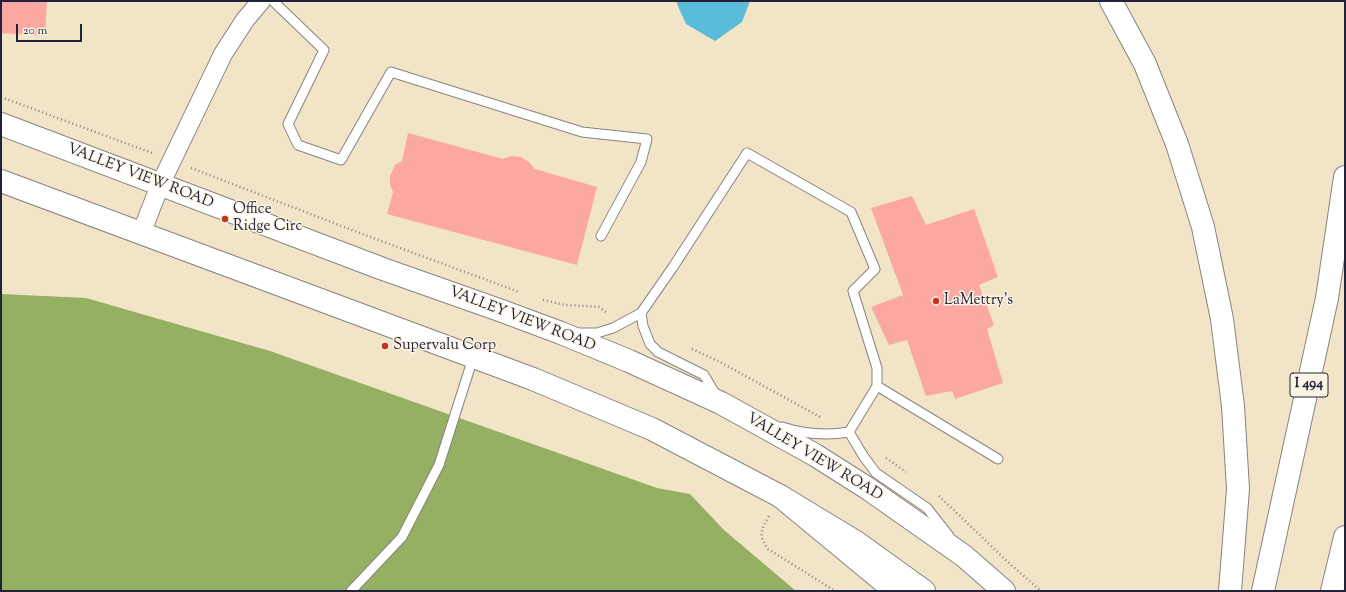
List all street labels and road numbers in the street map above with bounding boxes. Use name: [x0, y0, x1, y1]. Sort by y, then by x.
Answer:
street label: VALLEY VIEW ROAD: [64, 141, 216, 213]
street label: VALLEY VIEW ROAD: [446, 284, 598, 356]
road number: I 494: [1290, 373, 1328, 397]
street label: VALLEY VIEW ROAD: [743, 410, 885, 506]

